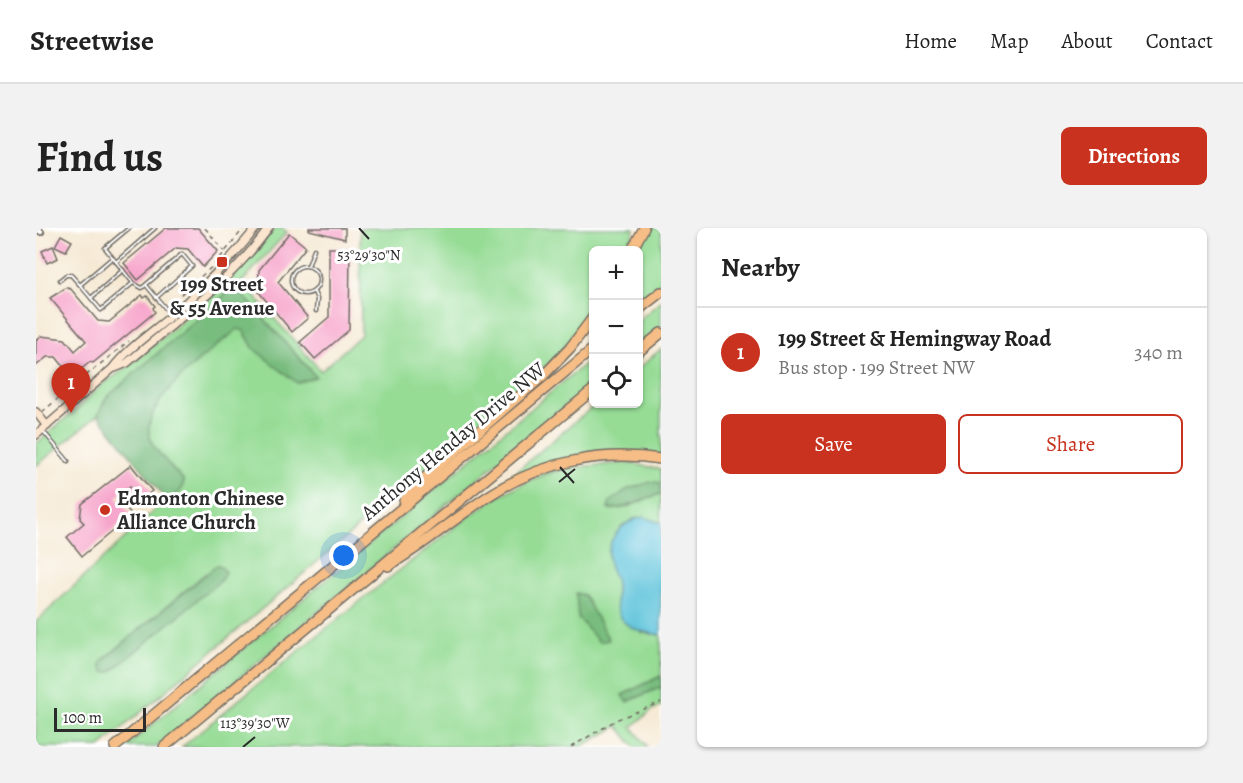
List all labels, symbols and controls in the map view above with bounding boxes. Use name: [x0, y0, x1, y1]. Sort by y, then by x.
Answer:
text: Streetwise: [30, 22, 154, 60]
text: Home: [904, 27, 957, 55]
text: Map: [990, 27, 1028, 55]
text: About: [1061, 27, 1113, 55]
text: Contact: [1146, 27, 1213, 55]
button: Directions: [1061, 127, 1207, 185]
text: Find us: [36, 128, 163, 185]
text: 53°29'30"N: [337, 245, 401, 265]
map controls: [589, 246, 643, 408]
button: +: [589, 246, 643, 300]
text: Nearby: [721, 250, 800, 285]
marker: 199 Street & 55 Avenue: [215, 255, 229, 269]
place label: 199 Street & 55 Avenue: [169, 270, 275, 322]
button: −: [589, 300, 643, 354]
text: 199 Street & Hemingway Road: [778, 324, 1051, 354]
text: 1: [737, 339, 744, 366]
text: 340 m: [1134, 339, 1183, 366]
button: locate: [589, 354, 643, 408]
text: Bus stop · 199 Street NW: [778, 354, 975, 381]
street label: Anthony Henday Drive NW: [354, 355, 552, 527]
pin: 1: [51, 364, 90, 413]
button: Save: [721, 414, 946, 474]
button: Share: [958, 414, 1183, 474]
place label: Edmonton Chinese Alliance Church: [116, 484, 285, 536]
marker: Edmonton Chinese Alliance Church: [98, 503, 112, 517]
your location: [329, 541, 358, 570]
scale bar: [54, 705, 146, 732]
text: 100 m: [63, 707, 102, 729]
text: 113°39'30"W: [220, 713, 290, 733]

